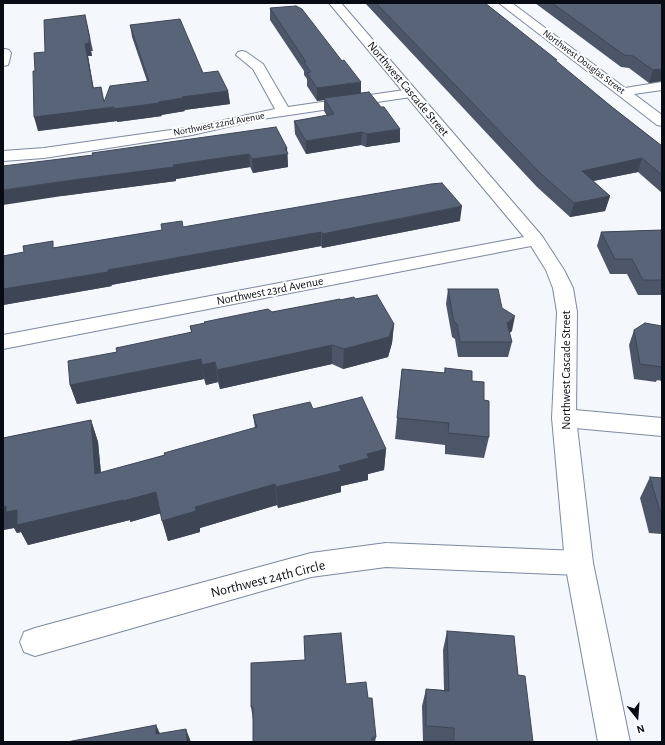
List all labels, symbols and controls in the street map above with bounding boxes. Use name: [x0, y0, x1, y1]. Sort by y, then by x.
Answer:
street label: Northwest Douglas Street: [540, 27, 628, 97]
street label: Northwest Cascade Street: [364, 39, 452, 139]
street label: Northwest 22nd Avenue: [172, 109, 266, 139]
street label: Northwest 23rd Avenue: [215, 274, 325, 308]
street label: Northwest Cascade Street: [559, 310, 573, 430]
street label: Northwest 24th Circle: [209, 557, 327, 601]
north arrow: [617, 697, 657, 737]
text: N: [635, 723, 646, 735]

